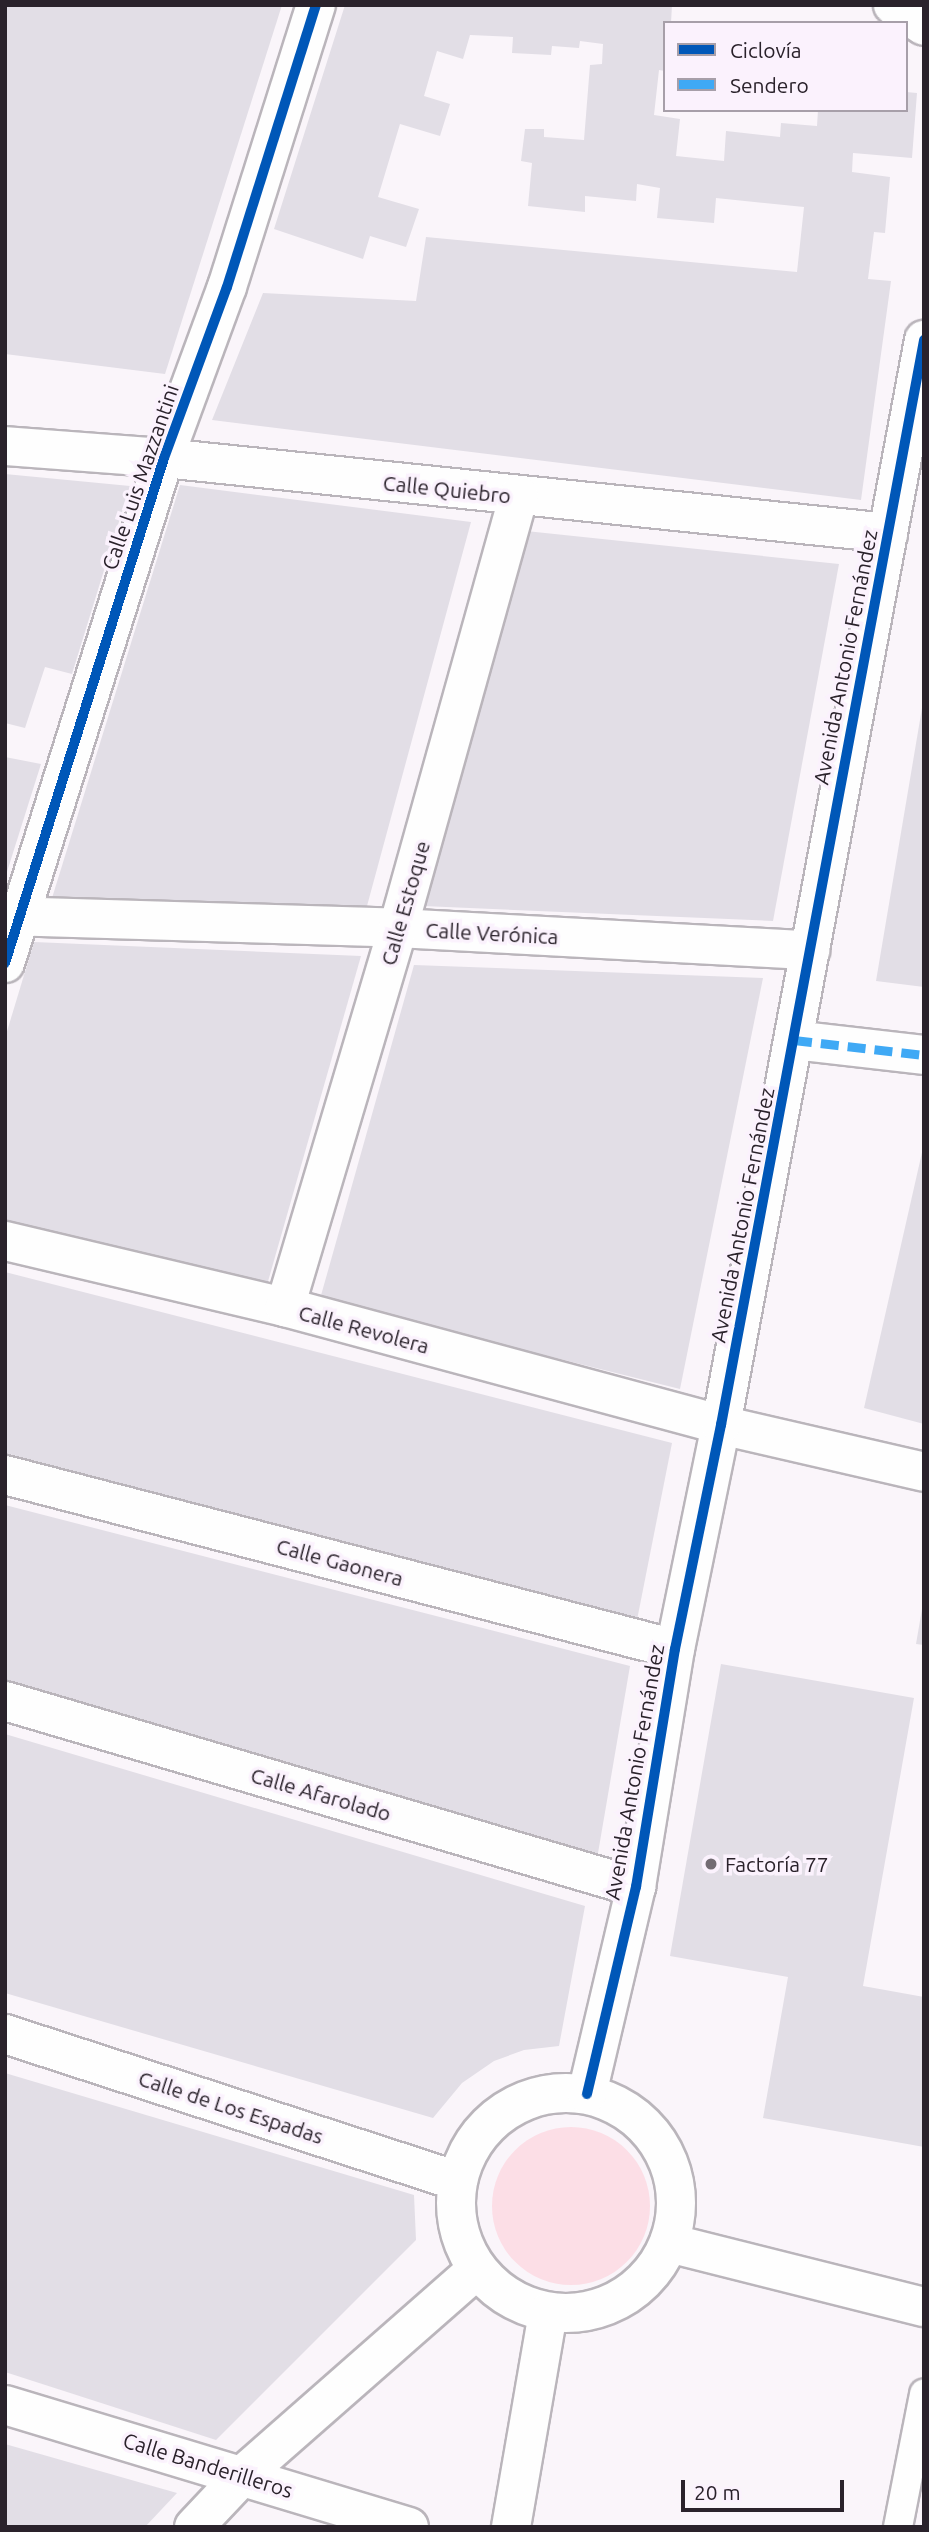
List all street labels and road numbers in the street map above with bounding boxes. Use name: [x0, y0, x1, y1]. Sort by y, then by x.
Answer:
street label: Calle Luis Mazzantini: [96, 381, 184, 573]
street label: Calle Quiebro: [382, 470, 512, 508]
street label: Avenida Antonio Fernández: [808, 527, 882, 787]
street label: Calle Estoque: [375, 838, 435, 968]
street label: Calle Verónica: [425, 917, 559, 949]
street label: Avenida Antonio Fernández: [705, 1085, 779, 1345]
street label: Calle Revolera: [296, 1299, 432, 1359]
street label: Calle Gaonera: [274, 1533, 406, 1591]
street label: Avenida Antonio Fernández: [599, 1642, 669, 1902]
street label: Calle Afarolado: [248, 1762, 394, 1826]
street label: Calle de Los Espadas: [135, 2065, 327, 2149]
street label: Calle Banderilleros: [120, 2427, 296, 2503]

